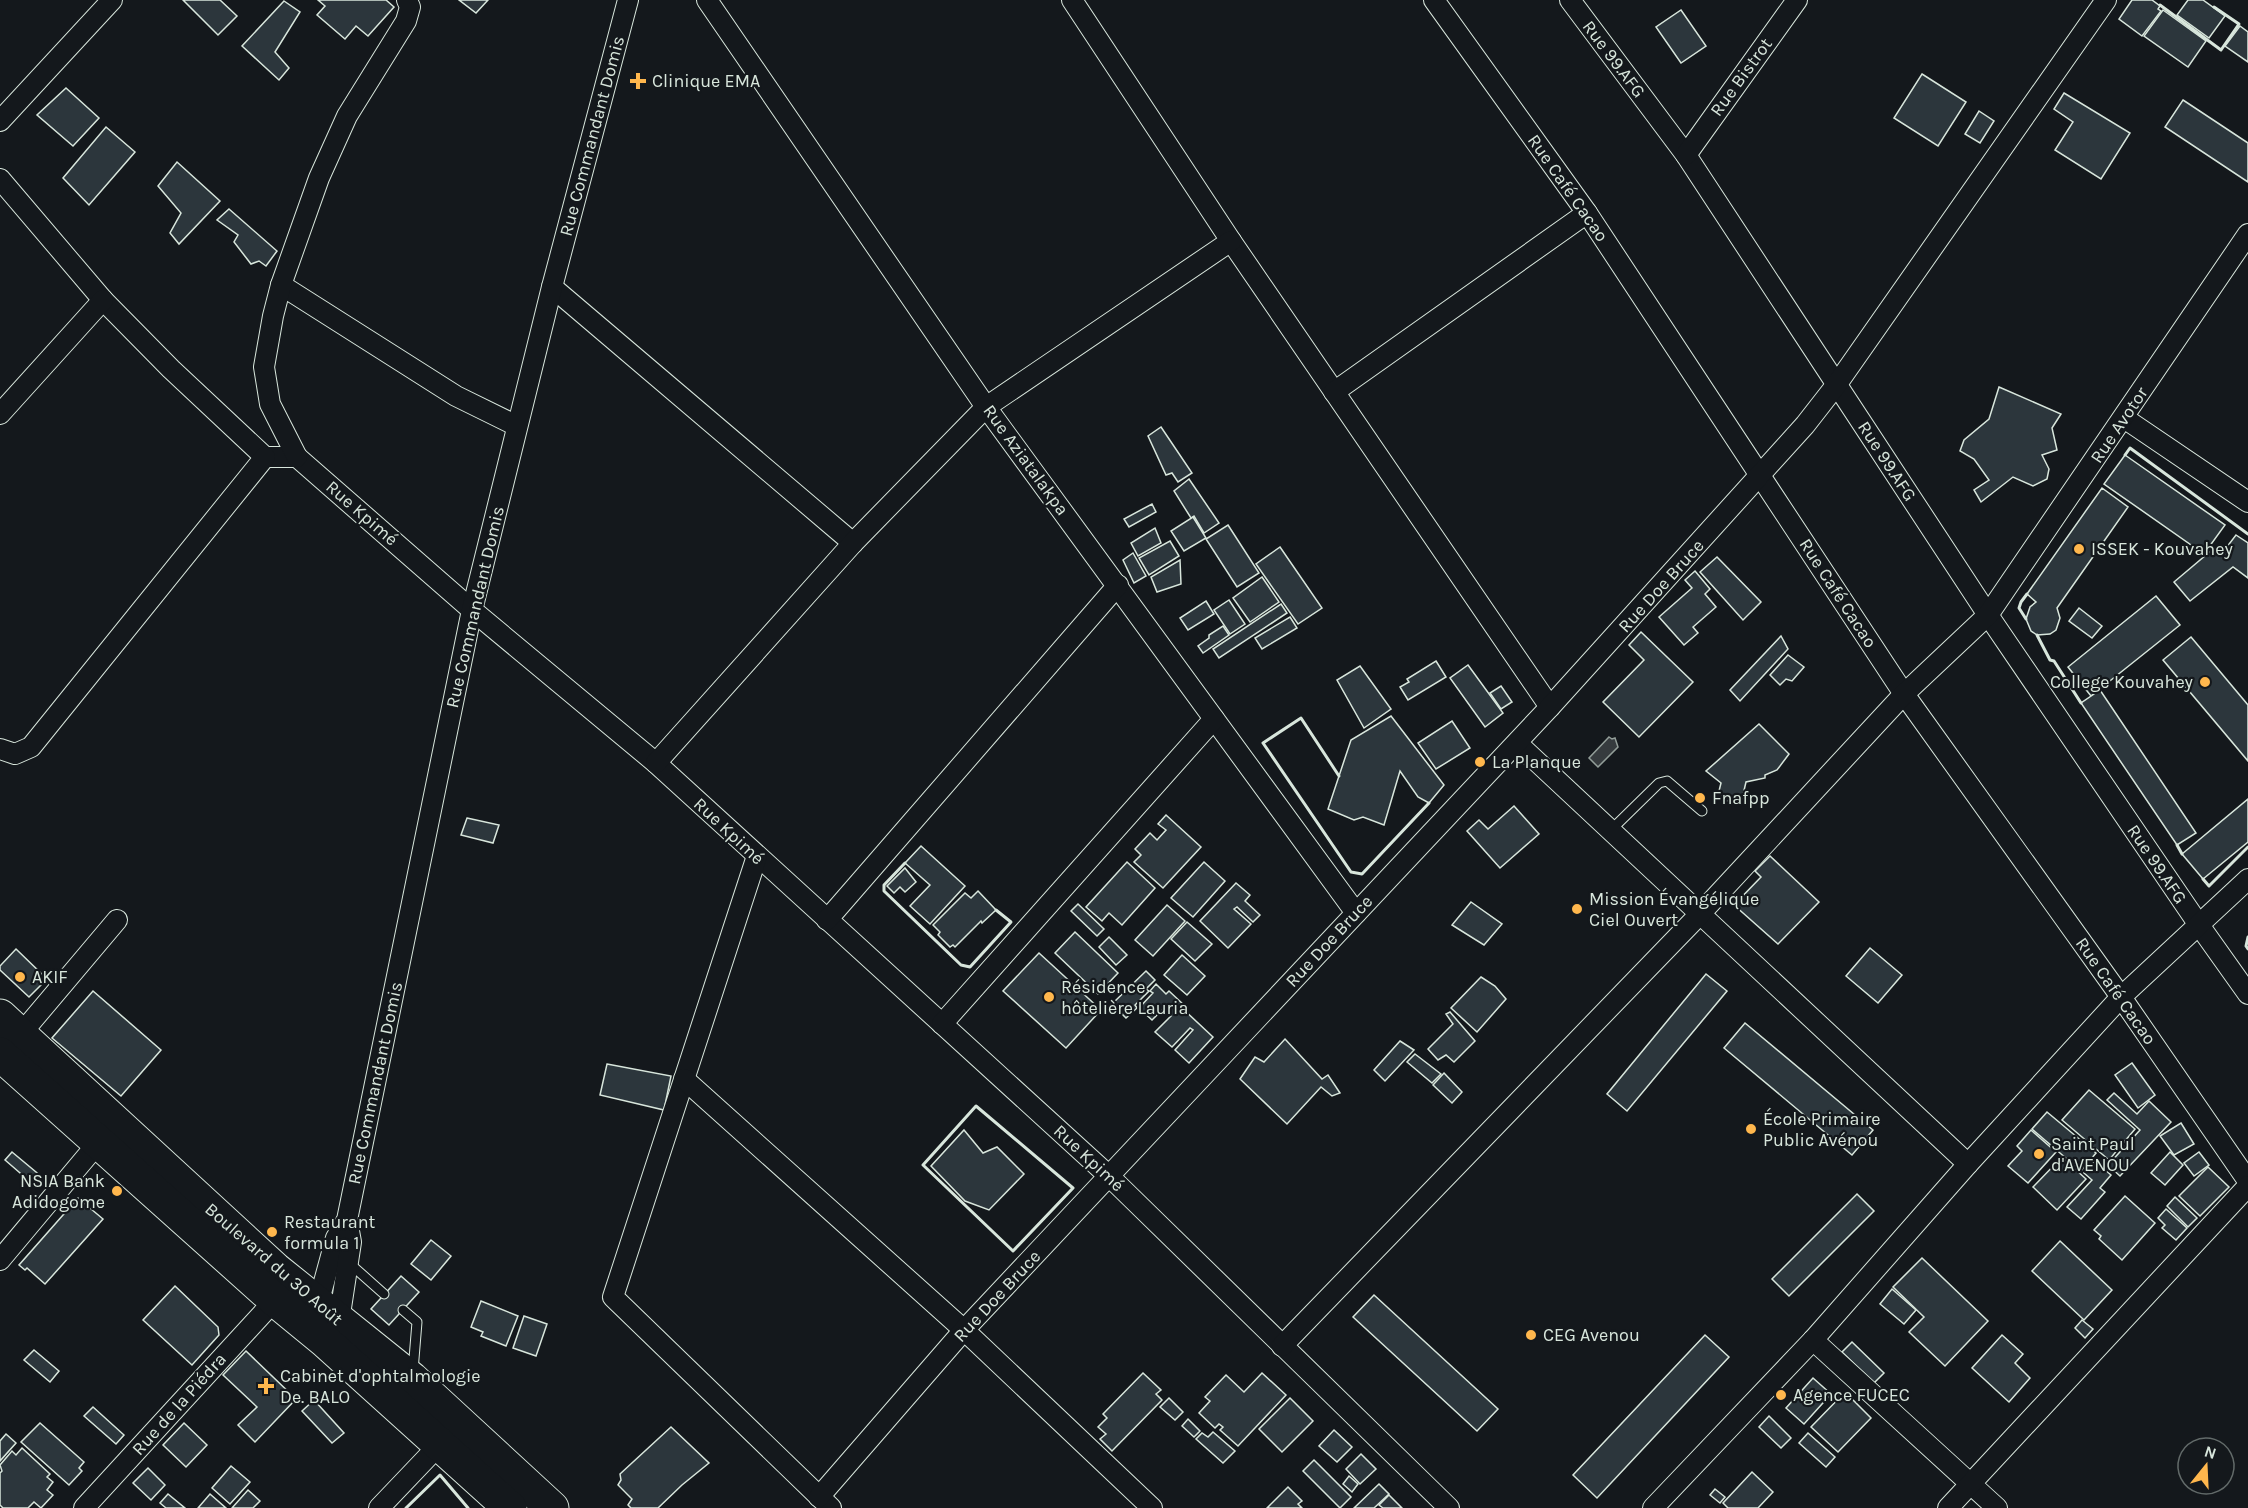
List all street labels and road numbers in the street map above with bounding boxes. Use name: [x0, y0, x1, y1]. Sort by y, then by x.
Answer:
street label: Rue 99.AFG: [1578, 16, 1650, 102]
street label: Rue Commandant Domis: [555, 33, 629, 239]
street label: Rue Bistrot: [1705, 33, 1777, 120]
street label: Rue Café Cacao: [1523, 130, 1613, 246]
street label: Rue Avotor: [2085, 382, 2153, 467]
street label: Rue Aziatalakpa: [978, 400, 1074, 520]
street label: Rue 99.AFG: [1853, 417, 1921, 505]
street label: Rue Kpimé: [321, 476, 403, 550]
street label: Rue Commandant Domis: [441, 504, 509, 710]
street label: Rue Café Cacao: [1794, 534, 1882, 652]
street label: Rue Doe Bruce: [1613, 535, 1709, 637]
street label: Rue Kpimé: [689, 793, 769, 869]
street label: Rue 99.AFG: [2122, 820, 2192, 908]
street label: Rue Doe Bruce: [1281, 890, 1377, 992]
street label: Rue Café Cacao: [2071, 933, 2161, 1049]
street label: Rue Commandant Domis: [343, 980, 407, 1186]
street label: Rue Kpimé: [1049, 1120, 1129, 1196]
street label: Boulevard du 30 Août: [200, 1198, 348, 1330]
street label: Rue Doe Bruce: [949, 1245, 1045, 1347]
street label: Rue de la Piédra: [127, 1348, 231, 1460]

